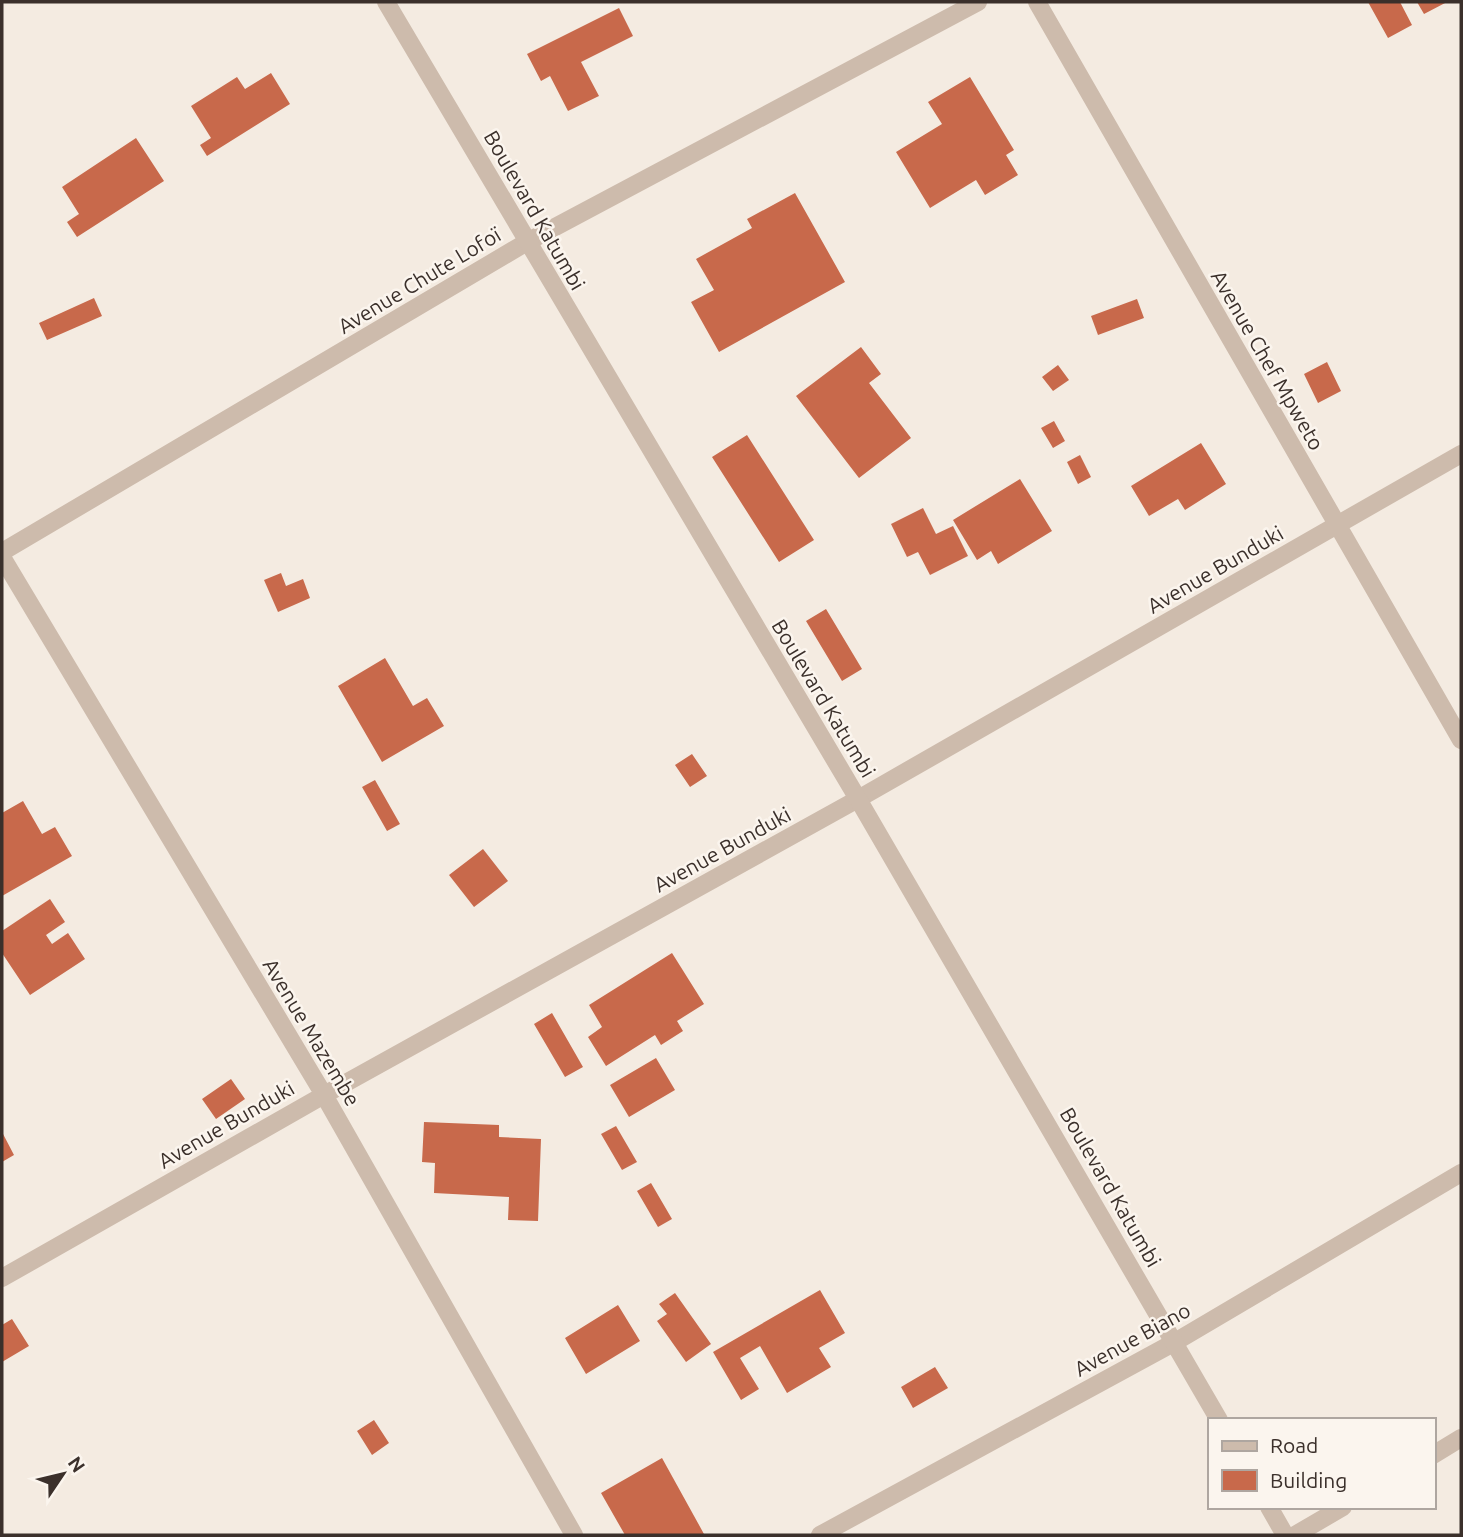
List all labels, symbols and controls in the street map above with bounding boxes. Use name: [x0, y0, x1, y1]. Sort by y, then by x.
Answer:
street label: Boulevard Katumbi: [480, 126, 590, 294]
street label: Avenue Chute Lofoï: [333, 222, 505, 338]
street label: Avenue Chef Mpweto: [1207, 266, 1329, 454]
street label: Avenue Bunduki: [1143, 520, 1287, 618]
street label: Boulevard Katumbi: [767, 615, 881, 781]
street label: Avenue Bunduki: [649, 801, 795, 897]
street label: Avenue Mazembe: [259, 954, 365, 1110]
street label: Avenue Bunduki: [154, 1075, 298, 1173]
street label: Boulevard Katumbi: [1056, 1103, 1166, 1271]
street label: Avenue Biano: [1070, 1297, 1194, 1381]
legend: [1208, 1418, 1435, 1509]
text: Road: [1270, 1433, 1318, 1457]
north arrow: [28, 1439, 98, 1509]
text: N: [64, 1452, 90, 1476]
text: Building: [1270, 1468, 1347, 1492]

